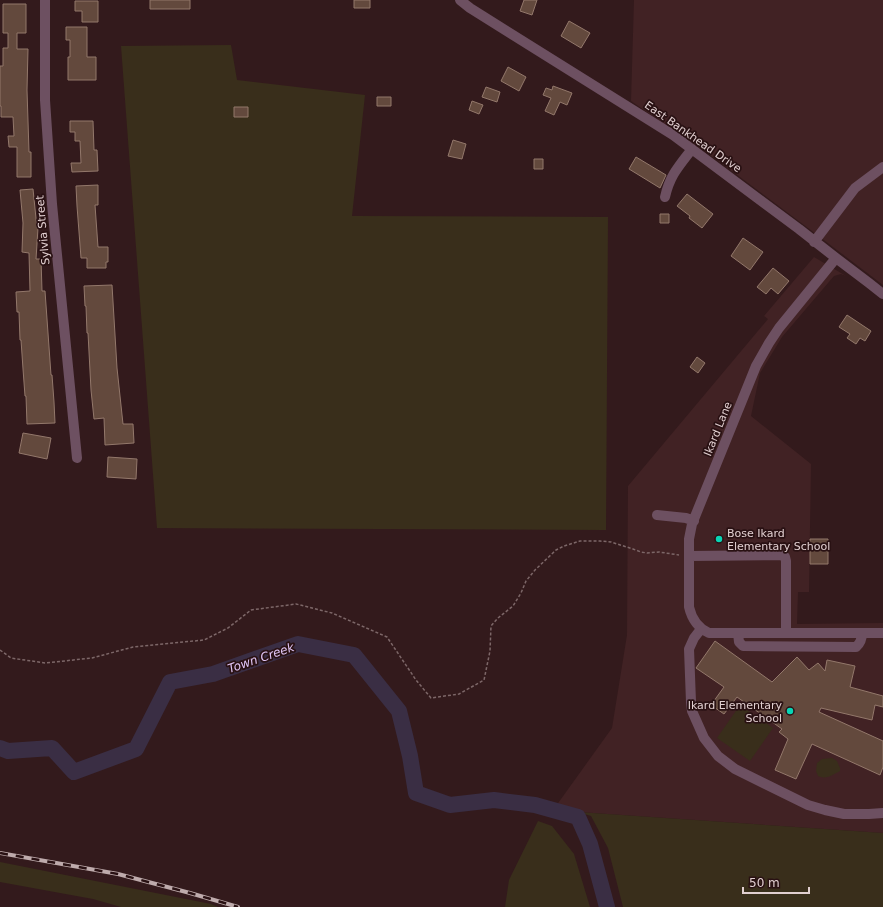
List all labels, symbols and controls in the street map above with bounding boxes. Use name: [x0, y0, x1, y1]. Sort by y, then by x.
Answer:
street label: East Bankhead Drive: [642, 99, 744, 175]
street label: Sylvia Street: [33, 194, 53, 265]
street label: Ikard Lane: [701, 400, 735, 458]
place label: Bose Ikard Elementary School: [727, 527, 830, 553]
marker: Bose Ikard Elementary School: [714, 534, 724, 544]
water label: Town Creek: [226, 640, 297, 676]
place label: Ikard Elementary School: [688, 699, 782, 725]
marker: Ikard Elementary School: [785, 706, 795, 716]
scale bar: [743, 869, 809, 895]
text: 50 m: [749, 876, 780, 890]

